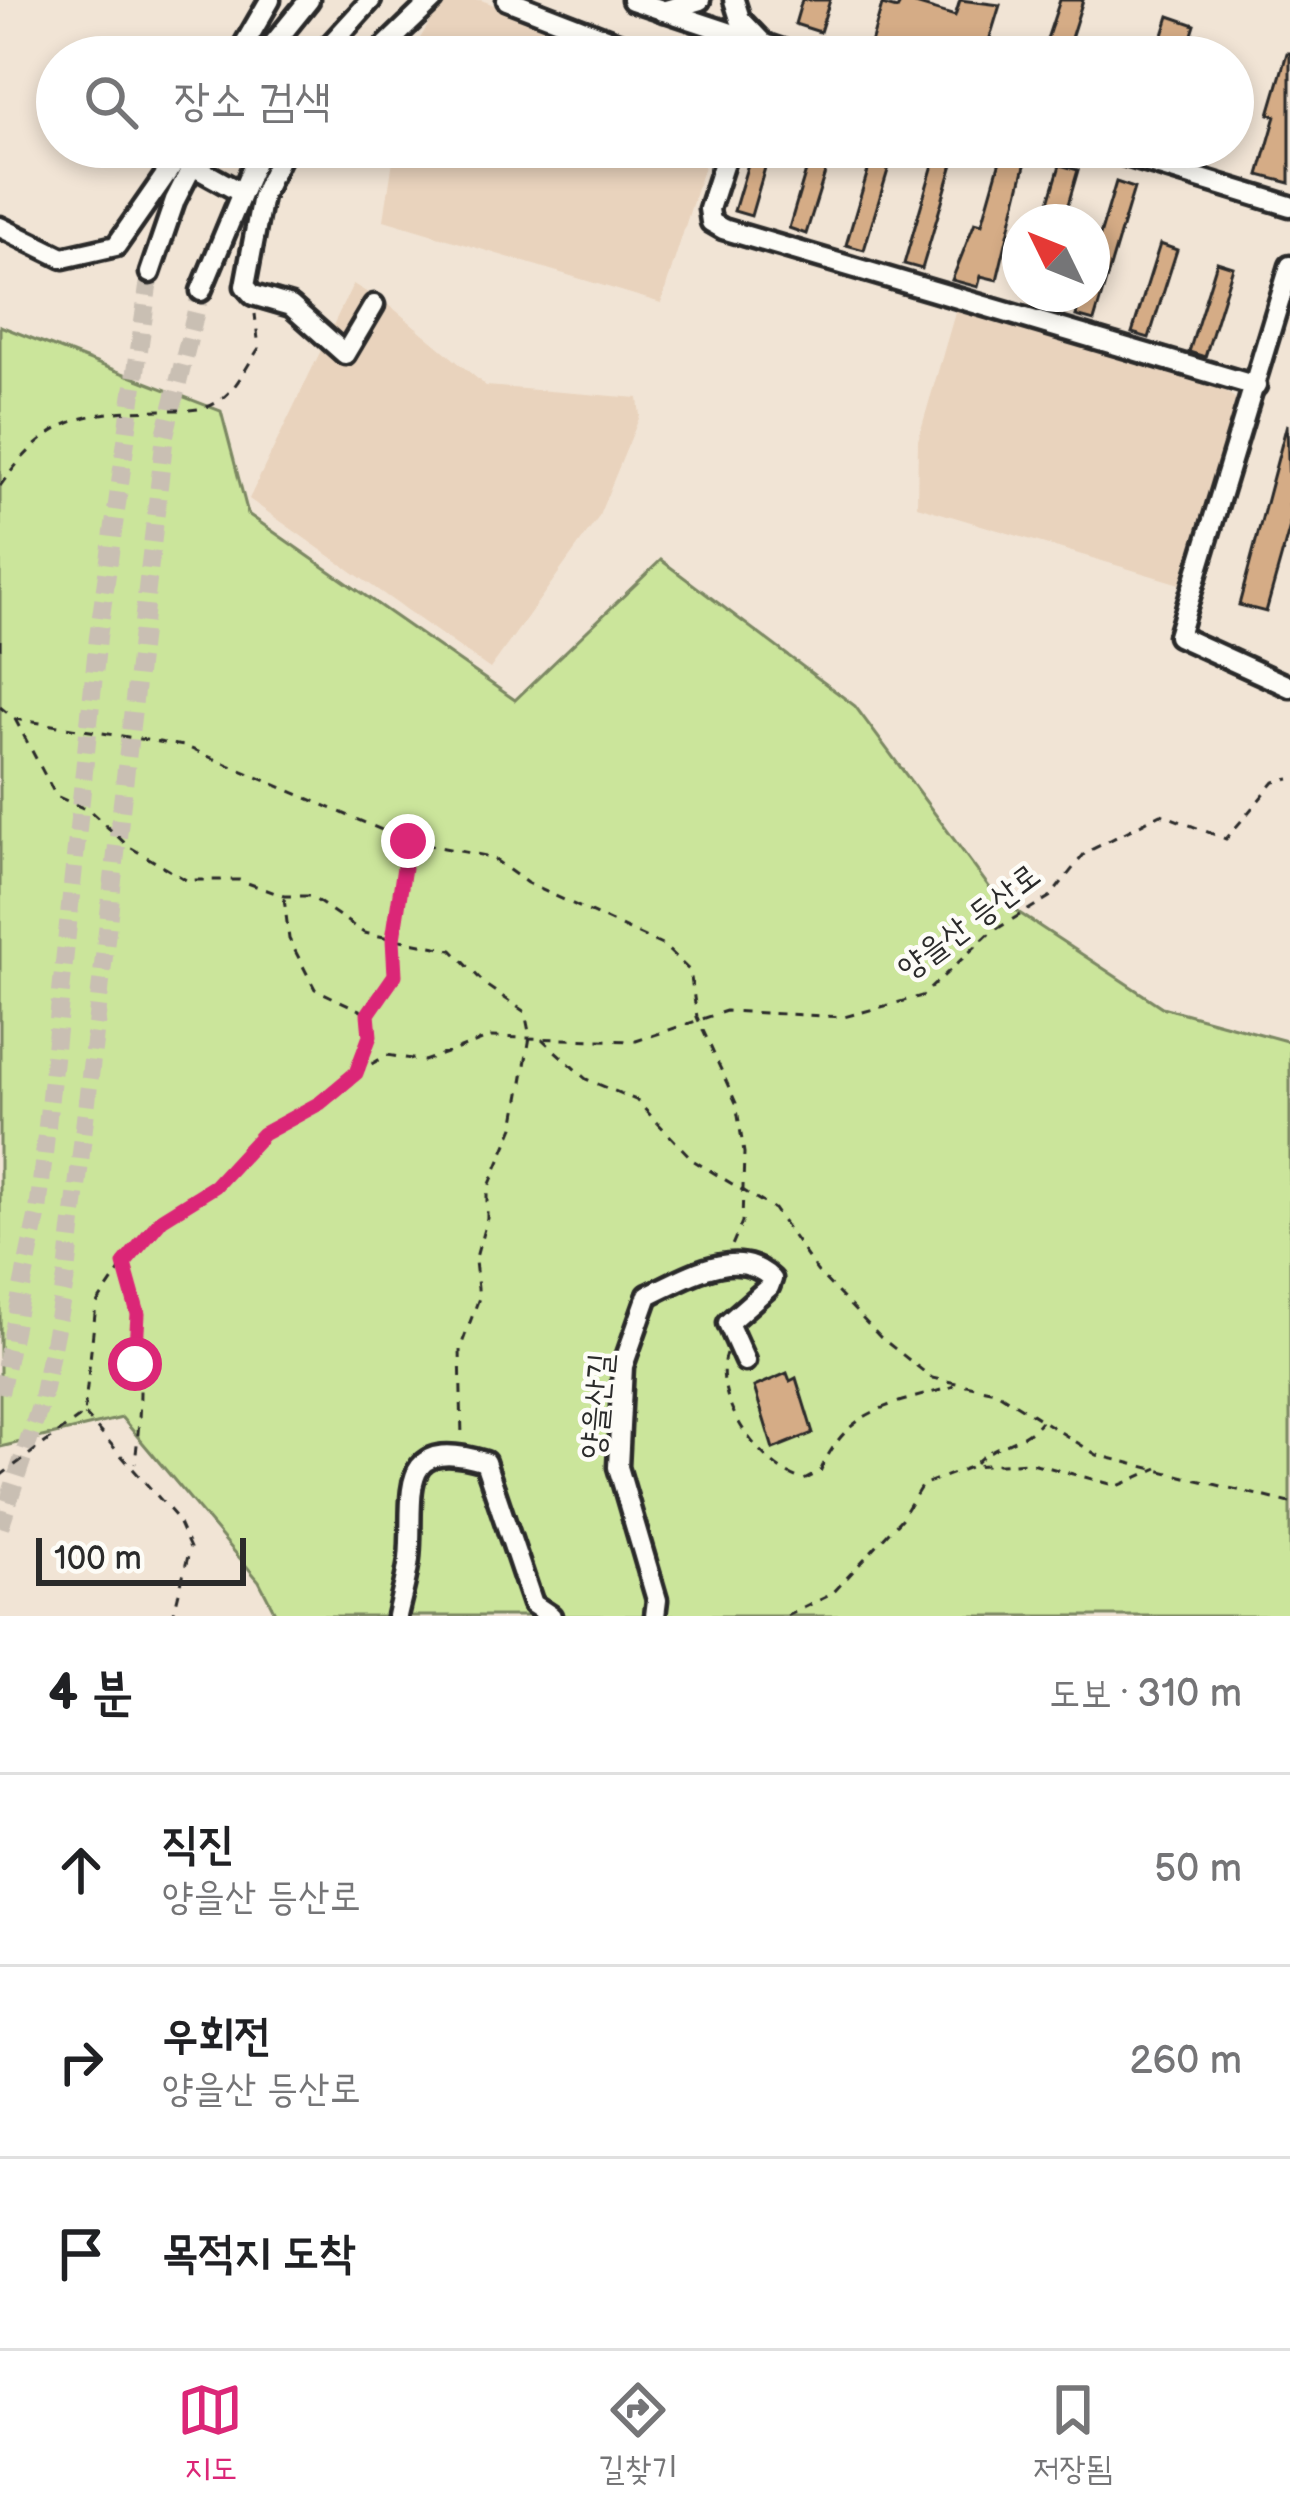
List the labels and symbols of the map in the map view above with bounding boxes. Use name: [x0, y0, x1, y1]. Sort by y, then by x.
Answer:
north arrow: [1002, 204, 1110, 312]
route end: [381, 814, 435, 868]
street label: 양을산 등산로: [890, 855, 1048, 989]
route start: [108, 1337, 162, 1391]
street label: 양을산길: [572, 1351, 622, 1461]
scale bar: [36, 1532, 246, 1585]

